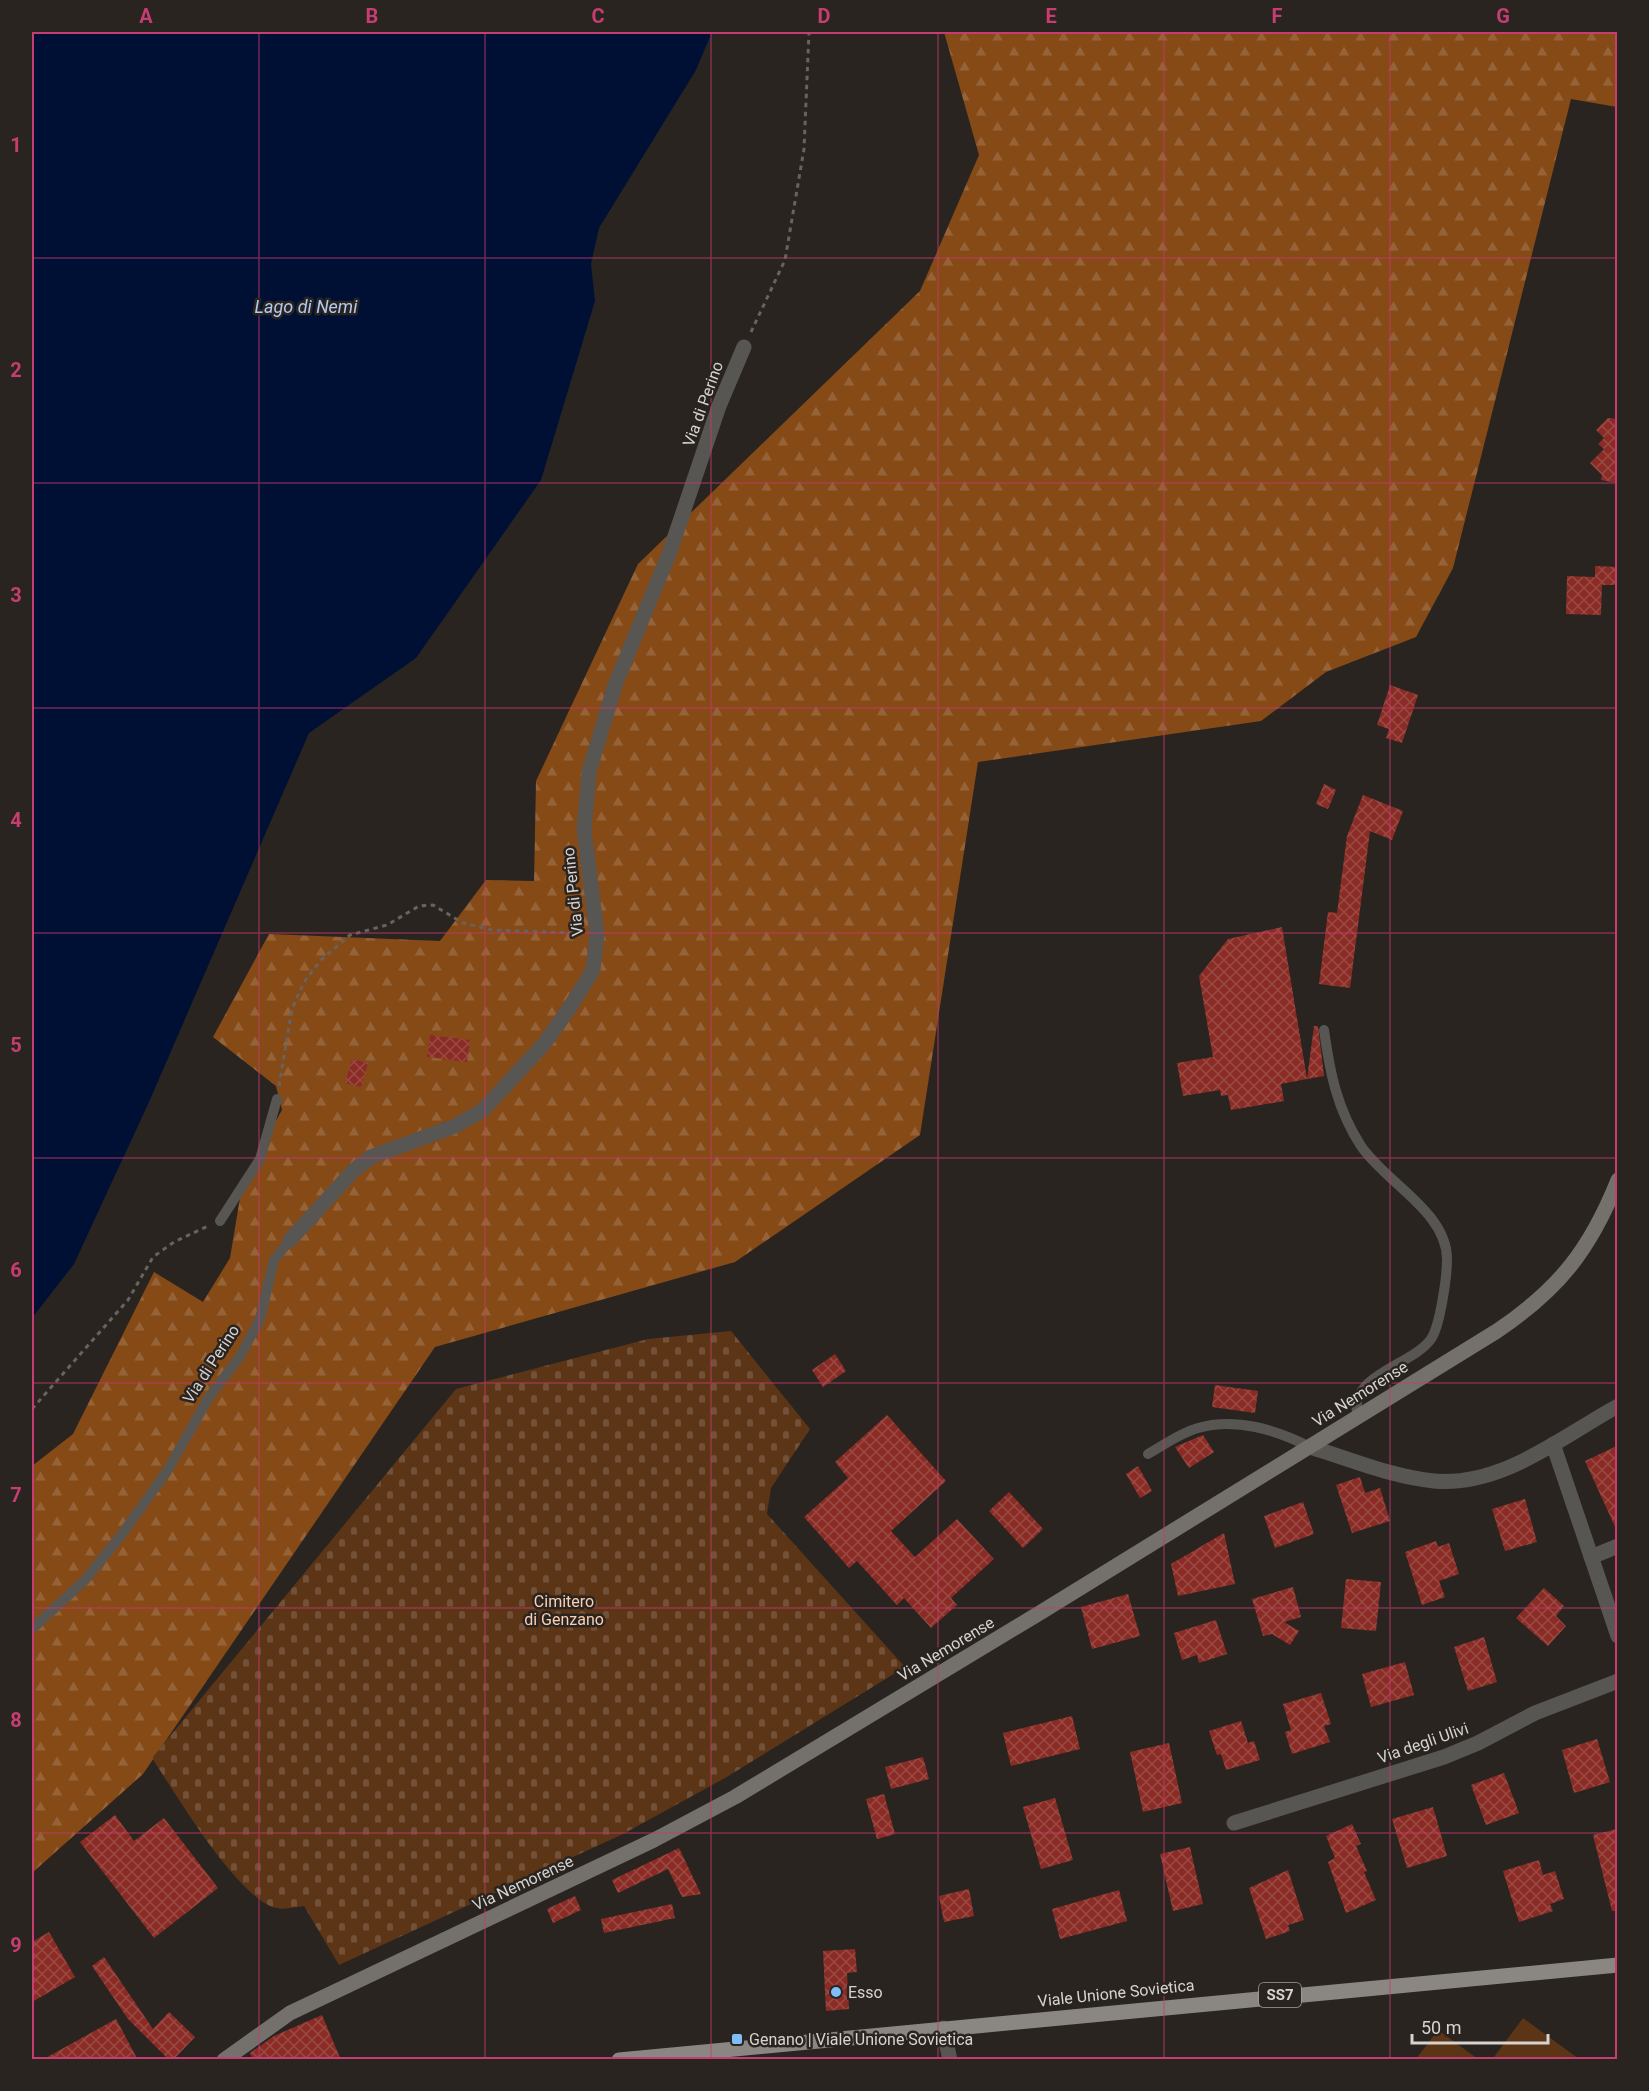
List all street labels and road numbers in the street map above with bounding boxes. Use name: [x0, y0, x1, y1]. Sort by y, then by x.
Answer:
street label: Via di Perino: [679, 359, 727, 449]
street label: Via di Perino: [559, 847, 587, 937]
street label: Via di Perino: [179, 1321, 243, 1407]
street label: Via Nemorense: [1309, 1357, 1411, 1431]
street label: Via Nemorense: [894, 1613, 998, 1685]
street label: Via degli Ulivi: [1375, 1719, 1471, 1767]
street label: Via Nemorense: [470, 1851, 576, 1915]
street label: Viale Unione Sovietica: [1037, 1975, 1195, 2011]
road number: SS7: [1259, 1983, 1301, 2007]

